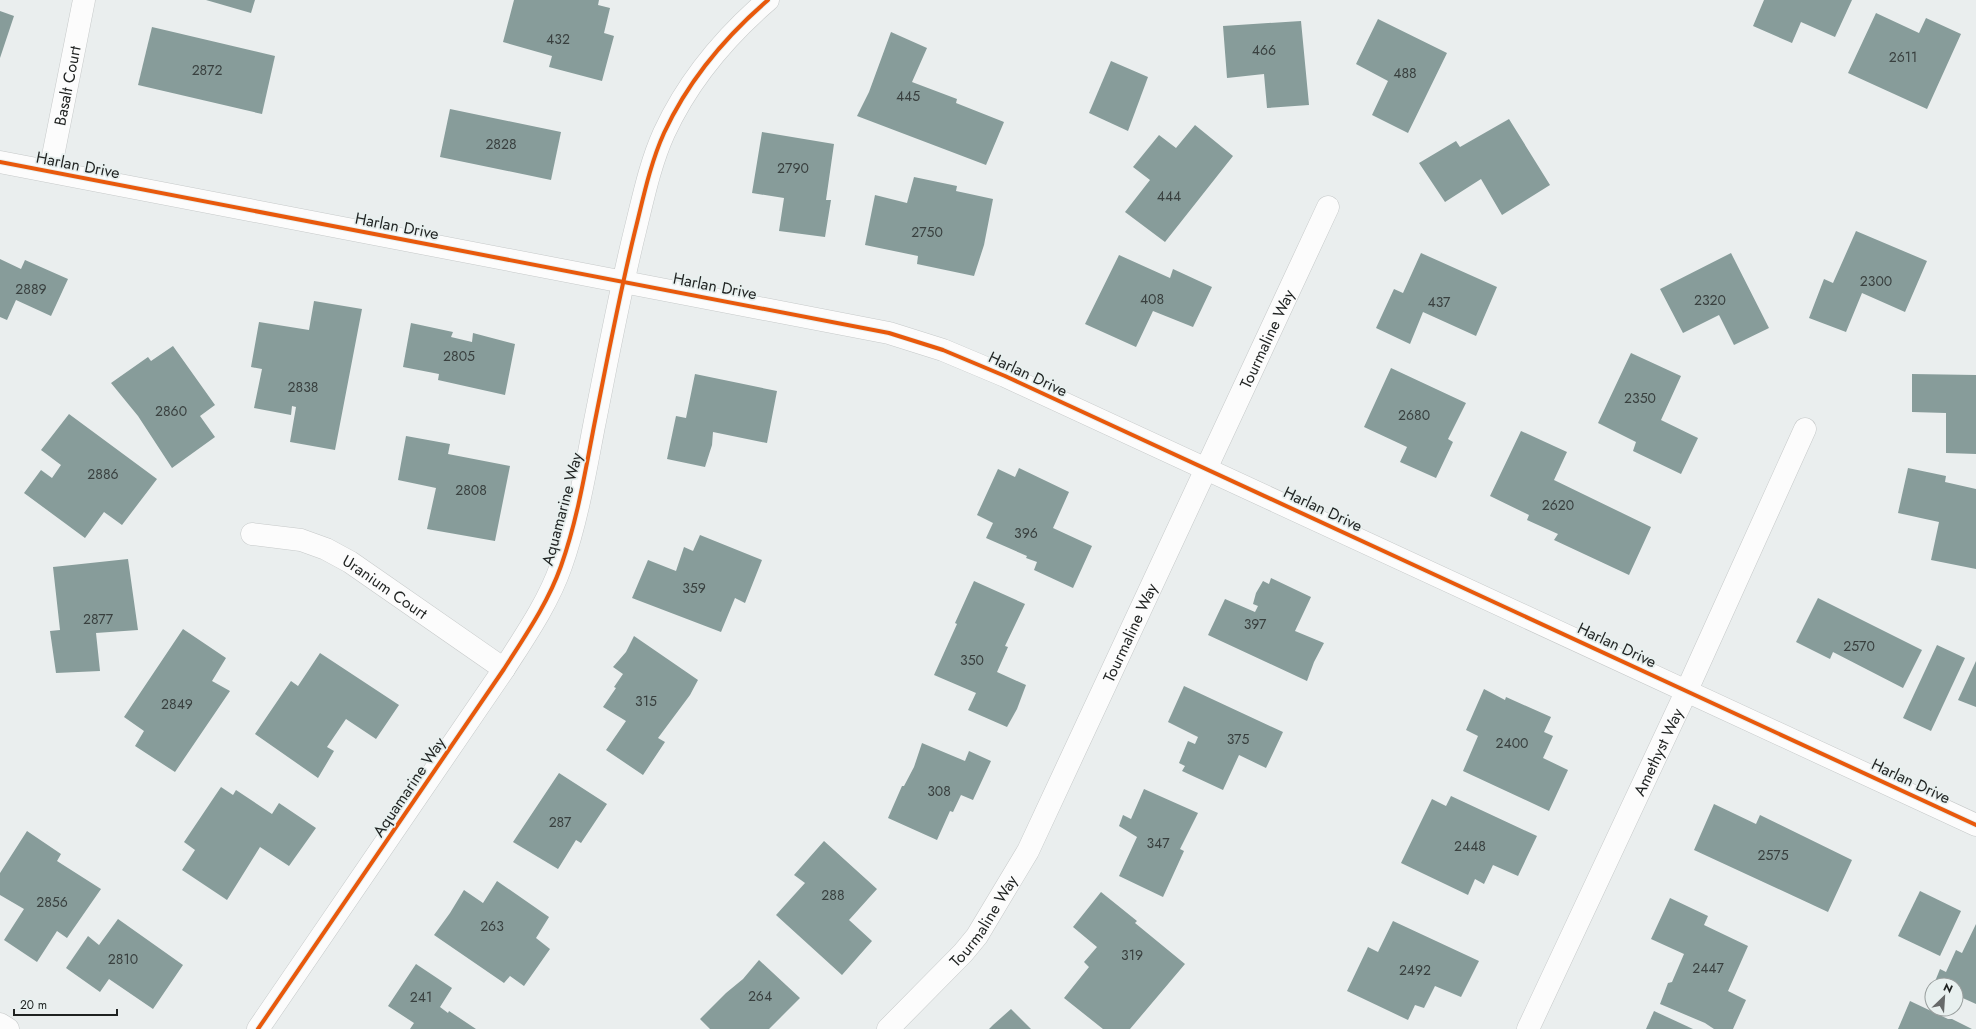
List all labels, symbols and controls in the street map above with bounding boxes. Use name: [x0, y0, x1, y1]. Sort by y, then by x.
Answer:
house number: 432: [546, 29, 570, 49]
house number: 466: [1252, 40, 1276, 60]
street label: Basalt Court: [48, 44, 86, 127]
house number: 2611: [1889, 47, 1917, 67]
house number: 2872: [192, 60, 222, 80]
house number: 488: [1393, 63, 1417, 83]
house number: 445: [896, 86, 920, 106]
house number: 2828: [485, 134, 517, 154]
street label: Harlan Drive: [34, 146, 122, 184]
house number: 2790: [777, 158, 809, 178]
house number: 444: [1157, 186, 1181, 206]
street label: Harlan Drive: [353, 207, 441, 245]
house number: 2750: [911, 222, 943, 242]
street label: Harlan Drive: [671, 267, 759, 305]
house number: 2300: [1860, 271, 1892, 291]
house number: 2889: [15, 279, 47, 299]
street label: Tourmaline Way: [1234, 285, 1300, 392]
house number: 408: [1140, 289, 1164, 309]
house number: 2320: [1694, 290, 1726, 310]
house number: 437: [1428, 292, 1451, 312]
house number: 2805: [443, 346, 475, 366]
street label: Harlan Drive: [985, 346, 1071, 402]
house number: 2838: [288, 377, 318, 397]
house number: 2350: [1624, 388, 1656, 408]
house number: 2860: [155, 401, 187, 421]
house number: 2680: [1398, 405, 1430, 425]
street label: Aquamarine Way: [536, 449, 588, 568]
house number: 2886: [87, 464, 119, 484]
house number: 2808: [455, 480, 487, 500]
street label: Harlan Drive: [1280, 481, 1366, 537]
house number: 2620: [1542, 495, 1574, 515]
house number: 396: [1014, 523, 1038, 543]
street label: Uranium Court: [339, 549, 432, 624]
house number: 359: [682, 578, 706, 598]
street label: Tourmaline Way: [1097, 578, 1163, 686]
house number: 2877: [83, 609, 114, 629]
house number: 397: [1244, 614, 1267, 634]
street label: Harlan Drive: [1574, 617, 1660, 673]
house number: 2570: [1843, 636, 1875, 656]
house number: 350: [960, 650, 984, 670]
house number: 315: [635, 691, 657, 711]
house number: 2849: [161, 694, 193, 714]
street label: Amethyst Way: [1627, 703, 1689, 800]
house number: 375: [1227, 729, 1249, 749]
street label: Aquamarine Way: [367, 732, 451, 841]
house number: 2400: [1496, 733, 1528, 753]
street label: Harlan Drive: [1868, 753, 1954, 809]
house number: 308: [927, 781, 951, 801]
house number: 287: [549, 812, 572, 832]
house number: 347: [1146, 833, 1170, 853]
house number: 2448: [1454, 836, 1486, 856]
house number: 2575: [1757, 845, 1789, 865]
street label: Tourmaline Way: [944, 870, 1023, 972]
house number: 288: [821, 885, 845, 905]
house number: 2856: [36, 892, 68, 912]
house number: 263: [480, 916, 504, 936]
house number: 319: [1121, 945, 1143, 965]
house number: 2810: [108, 949, 138, 969]
house number: 2447: [1692, 958, 1724, 978]
house number: 2492: [1399, 960, 1431, 980]
north arrow: [1924, 977, 1964, 1017]
text: N: [1941, 979, 1956, 997]
house number: 264: [748, 986, 772, 1006]
house number: 241: [410, 987, 432, 1007]
scale bar: [14, 991, 117, 1017]
text: 20 m: [20, 996, 47, 1014]

